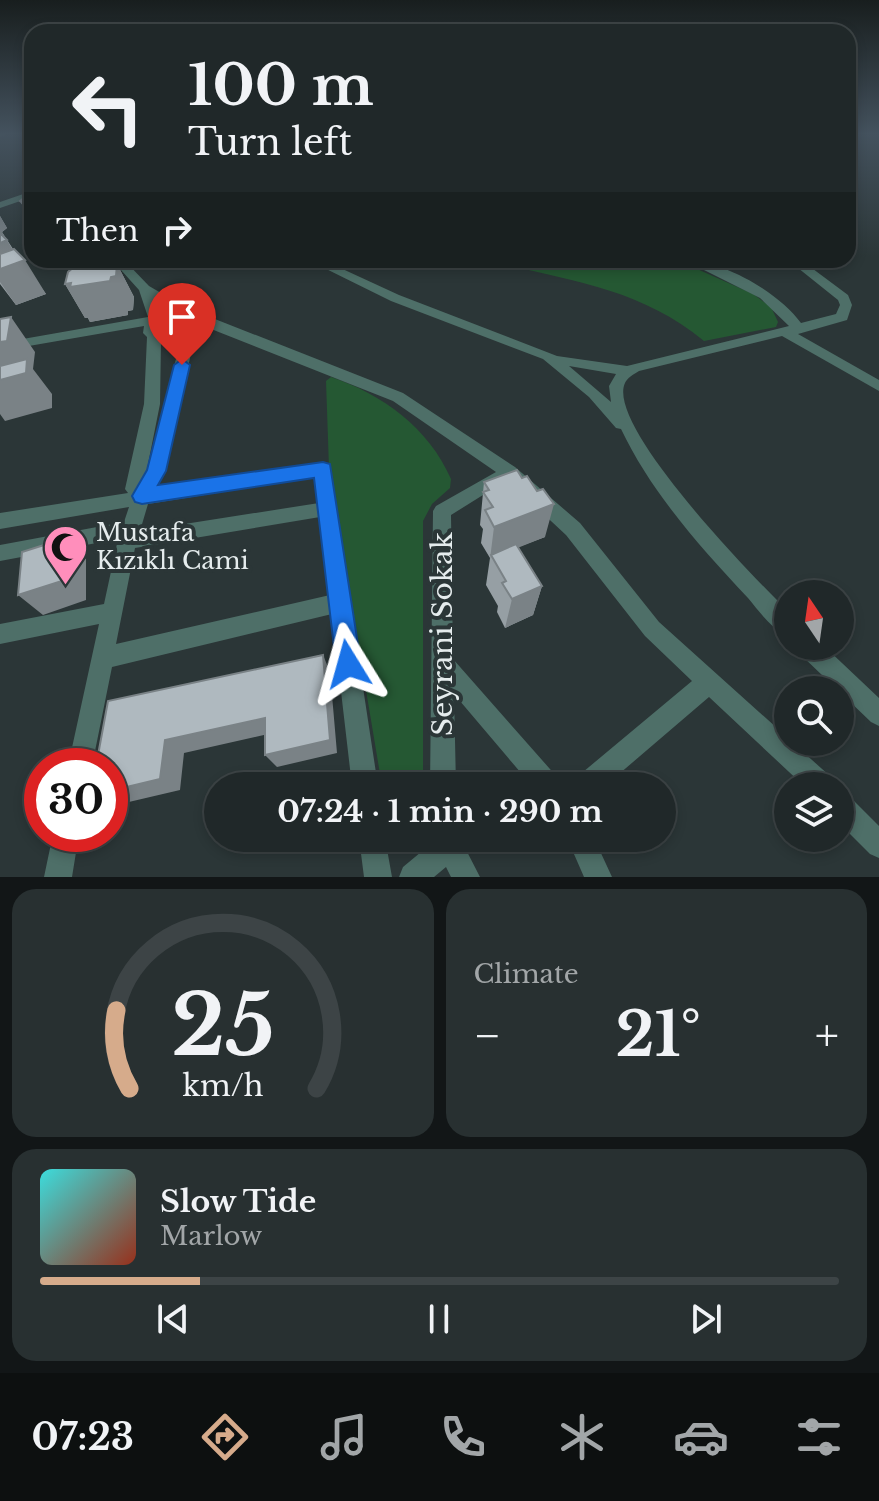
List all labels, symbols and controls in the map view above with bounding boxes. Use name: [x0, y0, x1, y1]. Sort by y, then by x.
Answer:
text: 100 m: [188, 51, 374, 120]
icon: left: [56, 56, 160, 160]
text: Turn left: [188, 120, 352, 165]
icon: right: [155, 208, 199, 252]
text: Then: [56, 212, 139, 249]
pin: [148, 283, 216, 365]
icon: arrive: [160, 295, 204, 339]
place label: Mustafa Kızıklı Cami: [96, 518, 249, 575]
mosque icon: Mustafa Kızıklı Cami: [41, 523, 89, 586]
street label: Seyrani Sokak: [425, 531, 460, 736]
north arrow: [774, 580, 854, 660]
map controls: [774, 580, 854, 852]
position arrow: [306, 622, 390, 706]
button: search: [774, 676, 854, 756]
speed limit sign: 30: [24, 748, 128, 852]
button: layers: [774, 772, 854, 852]
text: 07:24 · 1 min · 290 m: [277, 793, 603, 830]
text: Climate: [474, 958, 579, 990]
text: 25: [171, 974, 275, 1077]
text: 21°: [615, 998, 701, 1072]
text: −: [474, 1008, 501, 1063]
text: +: [815, 1008, 839, 1063]
text: km/h: [182, 1068, 263, 1104]
text: Slow Tide: [160, 1183, 316, 1220]
text: Marlow: [160, 1220, 262, 1252]
icon: previous: [151, 1297, 195, 1341]
icon: pause: [417, 1297, 461, 1341]
icon: next: [684, 1297, 728, 1341]
icon: directions: [197, 1409, 253, 1465]
icon: music: [316, 1409, 372, 1465]
icon: phone: [435, 1409, 491, 1465]
icon: climate: [554, 1409, 610, 1465]
icon: car: [673, 1409, 729, 1465]
icon: filters: [791, 1409, 847, 1465]
text: 07:23: [31, 1415, 134, 1460]

